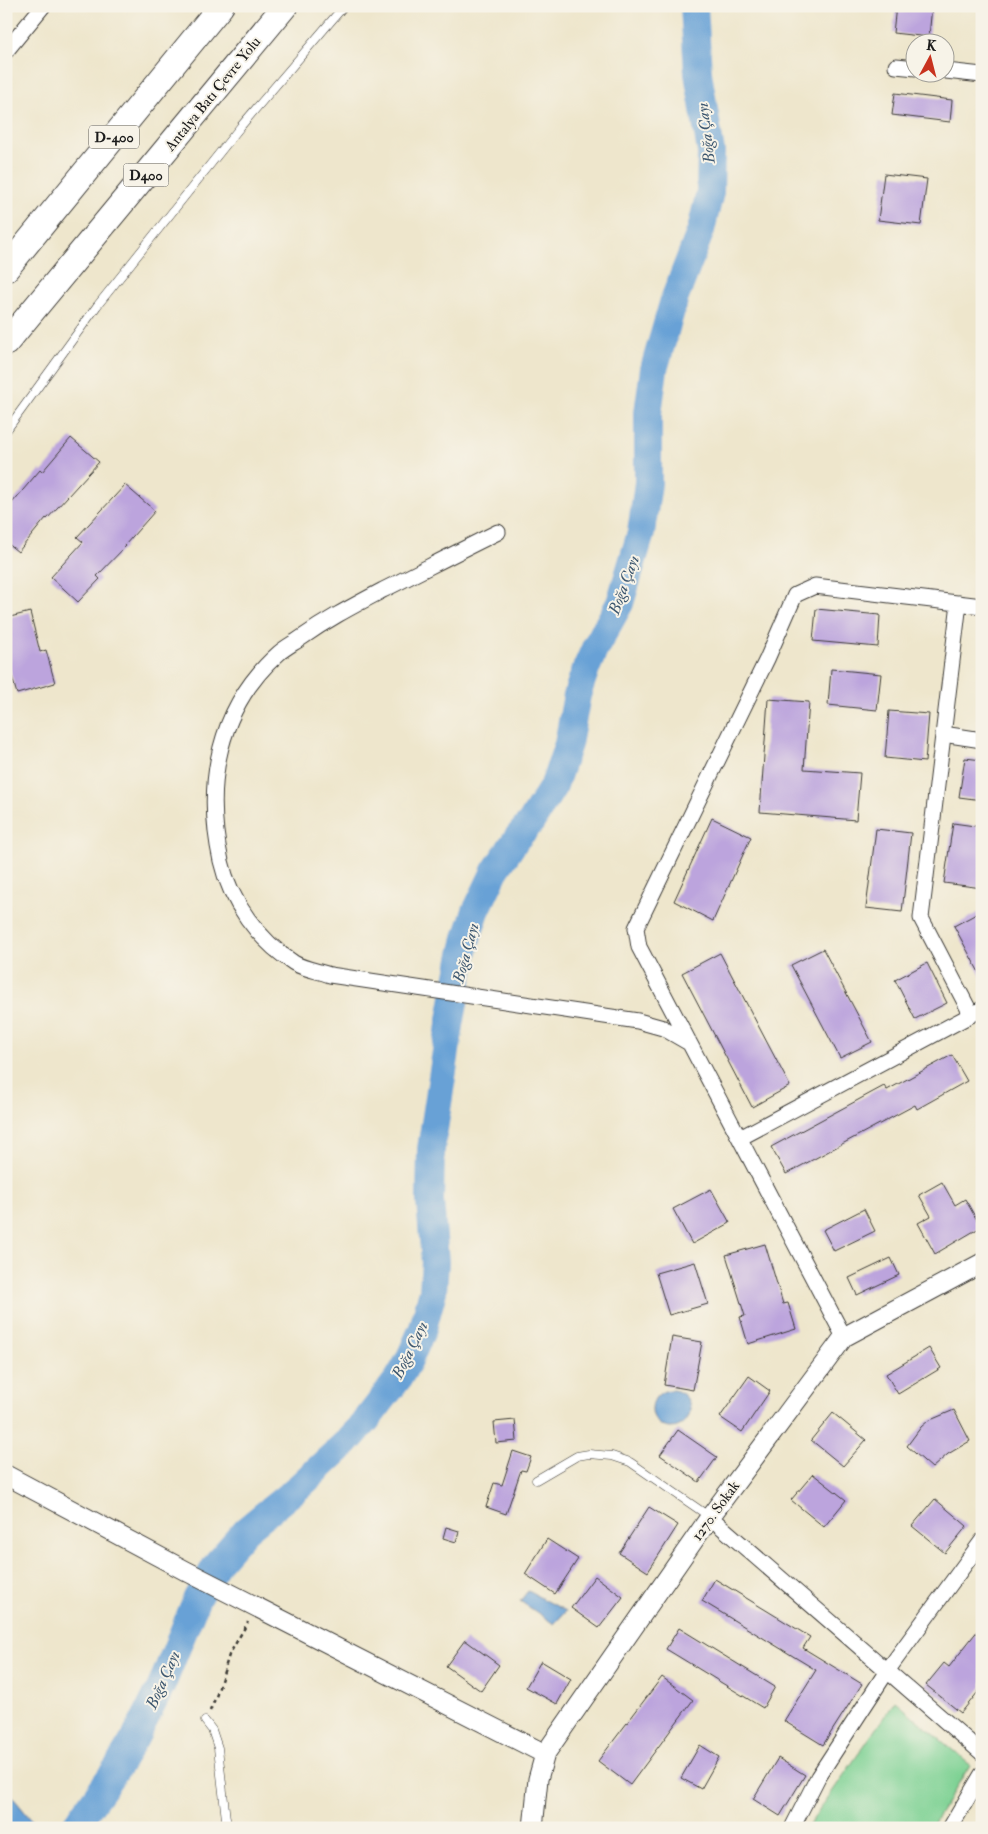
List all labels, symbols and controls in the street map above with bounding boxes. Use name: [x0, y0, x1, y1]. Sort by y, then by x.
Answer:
north arrow: [906, 32, 956, 82]
street label: Antalya Batı Çevre Yolu: [160, 33, 265, 156]
text: K: [926, 37, 939, 55]
water label: Boğa Çayı: [692, 101, 720, 166]
road number: D-400: [89, 125, 139, 148]
road number: D400: [124, 164, 168, 186]
water label: Boğa Çayı: [604, 553, 644, 618]
water label: Boğa Çayı: [448, 921, 484, 986]
water label: Boğa Çayı: [387, 1318, 432, 1383]
street label: 1270. Sokak: [688, 1477, 744, 1545]
water label: Boğa Çayı: [141, 1648, 185, 1713]

